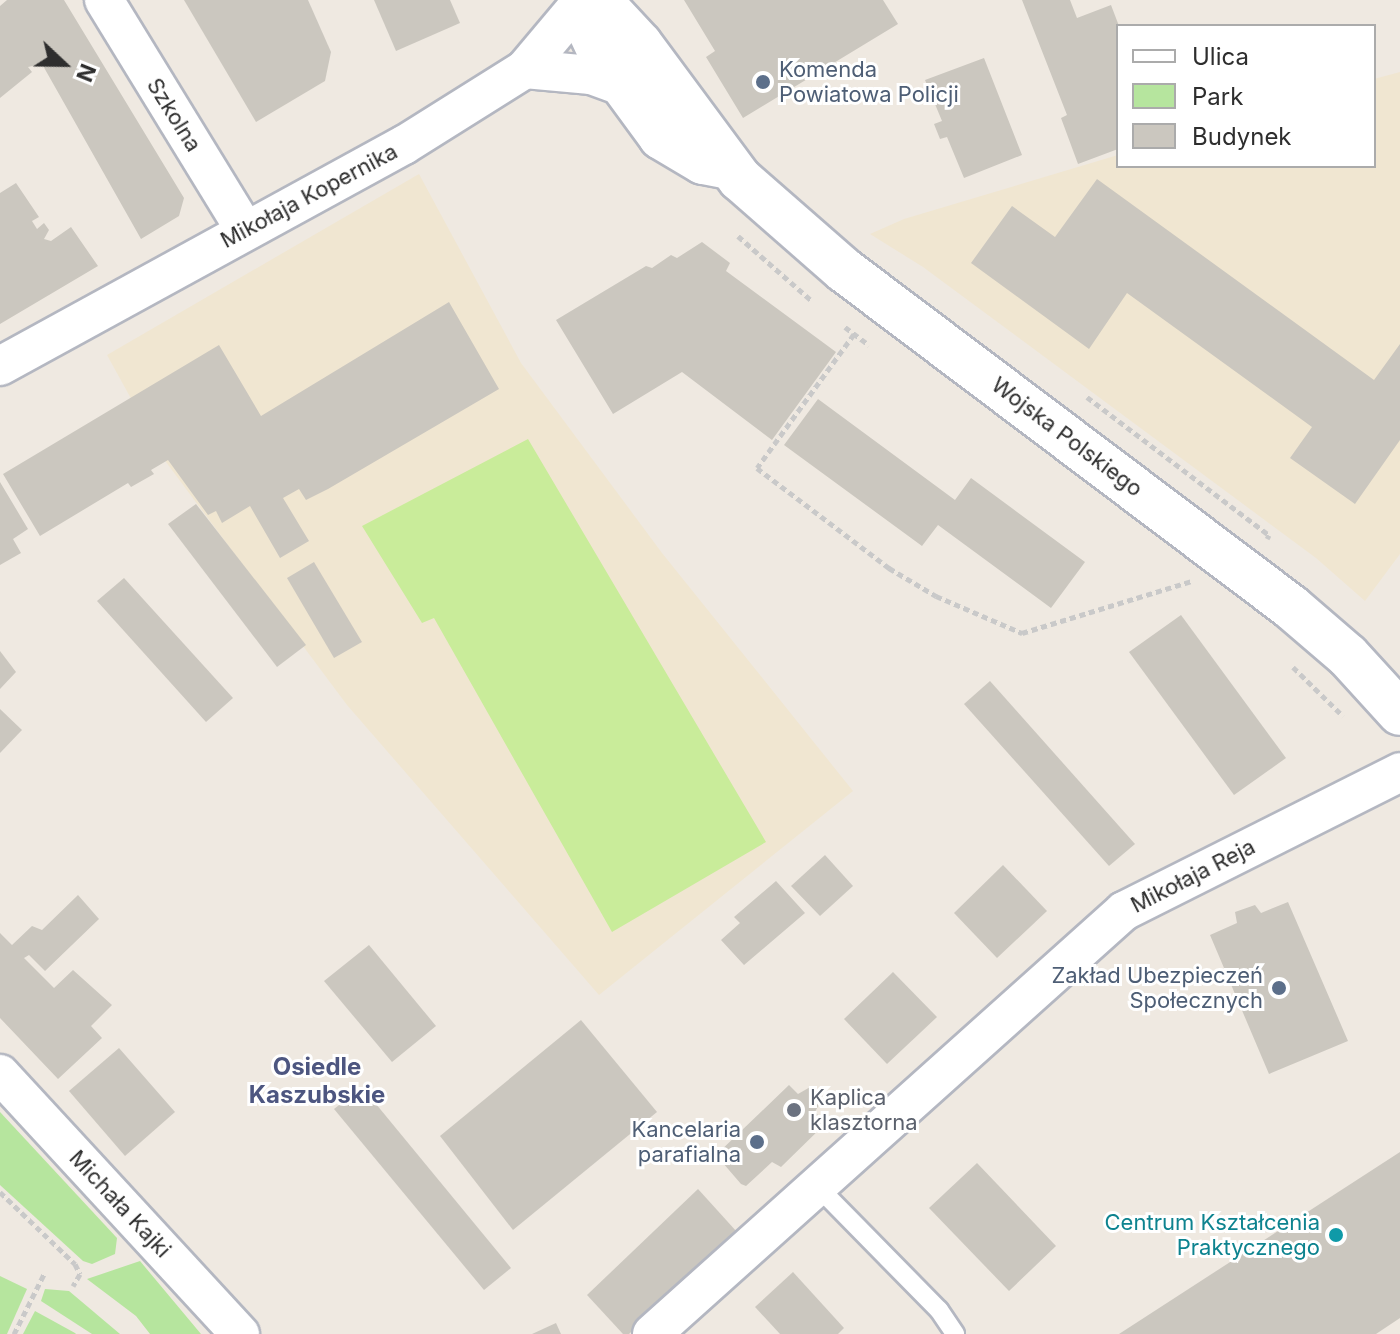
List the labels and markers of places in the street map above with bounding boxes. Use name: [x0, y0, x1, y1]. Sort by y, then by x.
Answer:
place label: Komenda Powiatowa Policji: [779, 56, 959, 108]
marker: Komenda Powiatowa Policji: [754, 73, 772, 91]
place label: Zakład Ubezpieczeń Społecznych: [1051, 962, 1263, 1014]
marker: Zakład Ubezpieczeń Społecznych: [1270, 979, 1288, 997]
place label: Kaplica klasztorna: [810, 1084, 918, 1136]
marker: Kaplica klasztorna: [785, 1101, 803, 1119]
place label: Kancelaria parafialna: [631, 1116, 741, 1168]
marker: Kancelaria parafialna: [748, 1133, 766, 1151]
place label: Centrum Kształcenia Praktycznego: [1105, 1209, 1320, 1260]
marker: Centrum Kształcenia Praktycznego: [1327, 1226, 1345, 1244]

